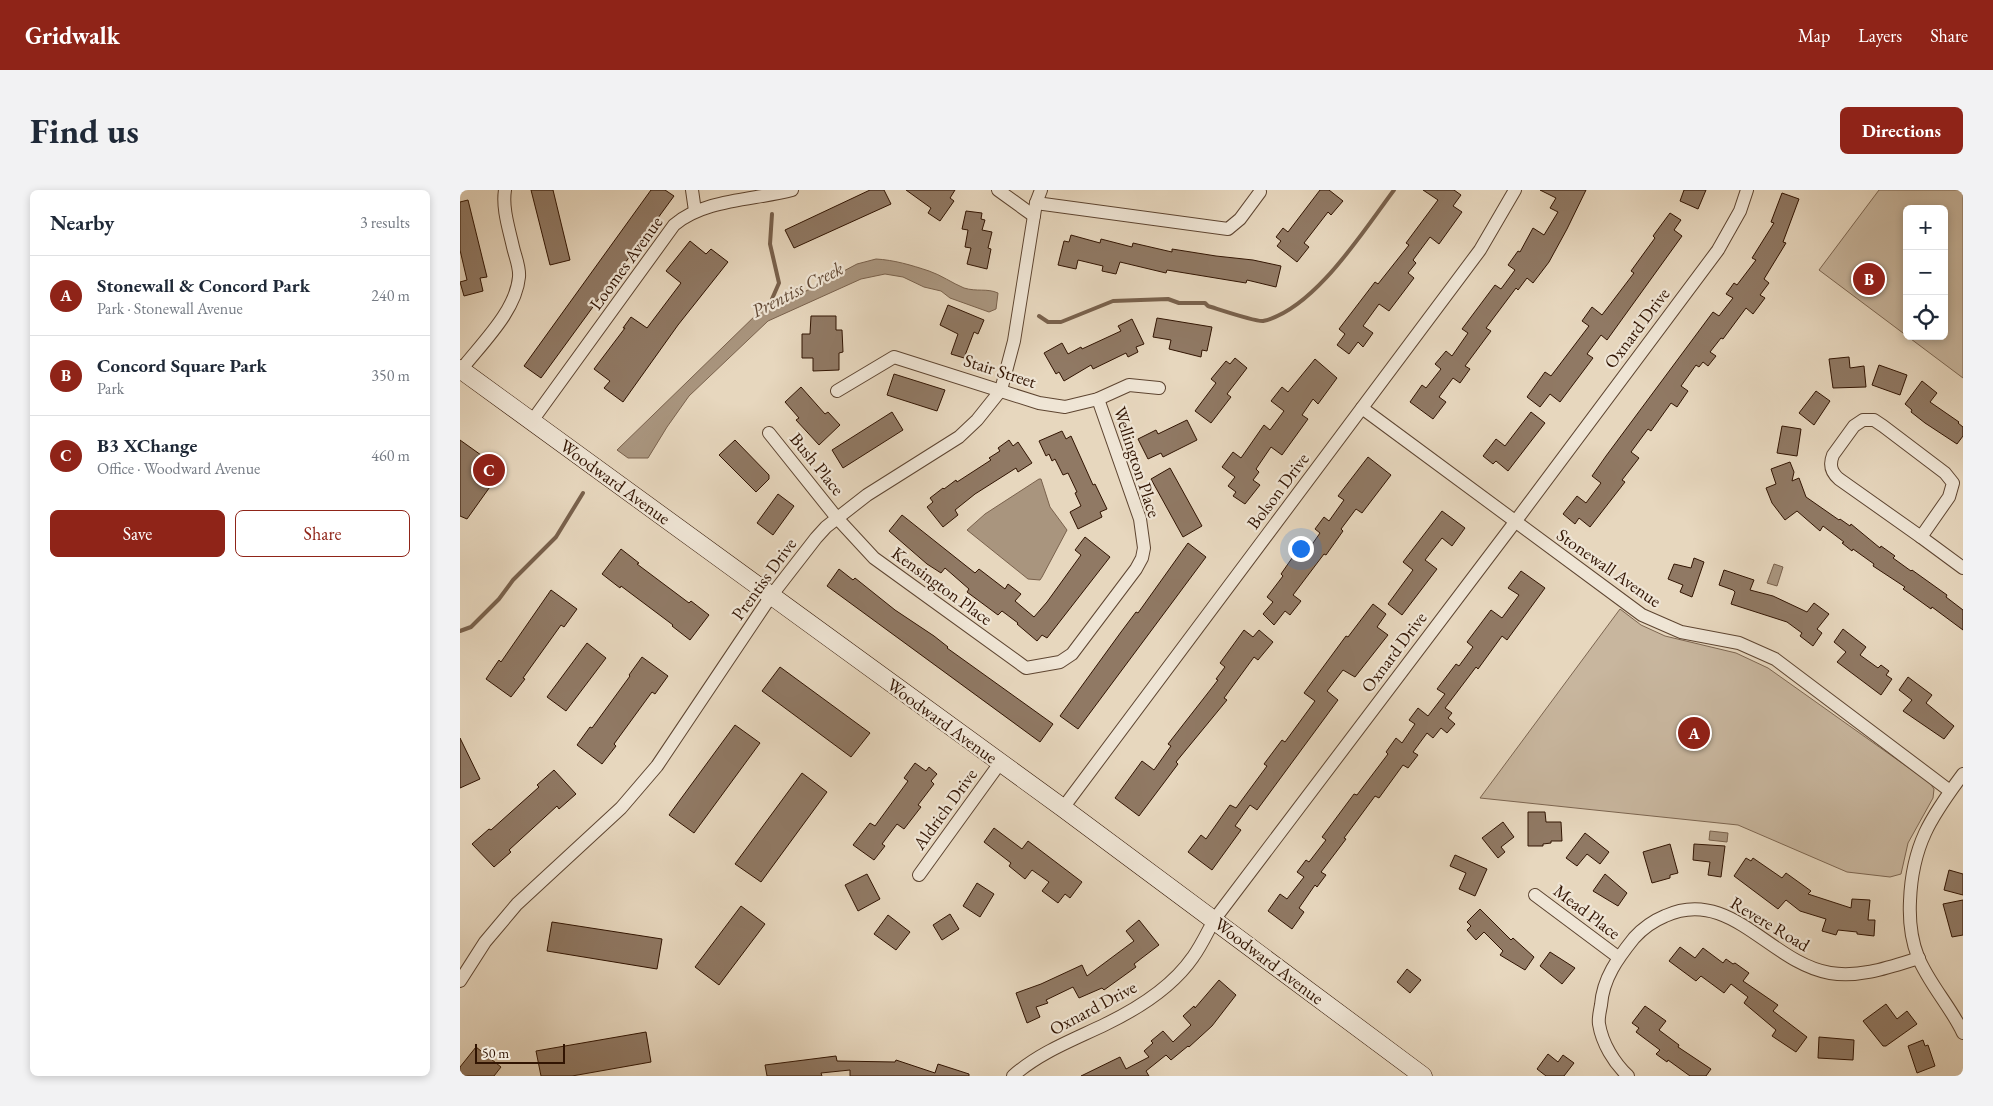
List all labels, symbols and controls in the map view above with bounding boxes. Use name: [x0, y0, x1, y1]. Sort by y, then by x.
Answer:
text: Gridwalk: [25, 20, 120, 51]
text: Map: [1798, 24, 1830, 47]
text: Layers: [1858, 24, 1902, 47]
text: Share: [1930, 24, 1968, 47]
button: Directions: [1840, 107, 1963, 154]
text: Find us: [30, 108, 139, 153]
map controls: [1903, 205, 1948, 340]
button: +: [1903, 205, 1948, 250]
text: Nearby: [50, 209, 114, 236]
street label: Loomes Avenue: [584, 211, 667, 314]
text: 3 results: [360, 212, 410, 233]
button: −: [1903, 250, 1948, 295]
water label: Prentiss Creek: [747, 255, 848, 323]
pin: B: [1853, 260, 1885, 298]
text: Stonewall & Concord Park: [97, 273, 310, 298]
street label: Oxnard Drive: [1599, 283, 1674, 373]
text: A: [60, 285, 72, 306]
text: 240 m: [371, 285, 410, 306]
button: locate: [1903, 295, 1948, 340]
text: Park · Stonewall Avenue: [97, 298, 243, 319]
street label: Stair Street: [961, 348, 1040, 393]
text: Concord Square Park: [97, 353, 267, 378]
text: B: [61, 365, 71, 386]
text: 350 m: [371, 365, 410, 386]
text: Park: [97, 378, 124, 399]
street label: Wellington Place: [1109, 404, 1166, 520]
street label: Bush Place: [785, 428, 850, 500]
text: B3 XChange: [97, 433, 197, 458]
street label: Woodward Avenue: [555, 434, 675, 529]
text: C: [60, 445, 72, 466]
text: 460 m: [371, 445, 410, 466]
street label: Bolson Drive: [1241, 448, 1314, 533]
pin: C: [473, 451, 505, 489]
text: Office · Woodward Avenue: [97, 458, 260, 479]
button: Save: [50, 510, 225, 557]
button: Share: [235, 510, 410, 557]
street label: Stonewall Avenue: [1552, 523, 1666, 612]
street label: Prentiss Drive: [726, 533, 801, 624]
your location: [1288, 536, 1314, 562]
street label: Kensington Place: [887, 541, 997, 630]
street label: Oxnard Drive: [1356, 607, 1431, 697]
street label: Woodward Avenue: [882, 673, 1002, 768]
pin: A: [1678, 714, 1710, 752]
street label: Aldrich Drive: [907, 764, 982, 855]
street label: Mead Place: [1549, 879, 1625, 944]
street label: Revere Road: [1726, 891, 1815, 957]
street label: Woodward Avenue: [1210, 912, 1329, 1009]
street label: Oxnard Drive: [1045, 975, 1140, 1040]
scale bar: [475, 1041, 565, 1064]
text: 50 m: [482, 1044, 509, 1062]

